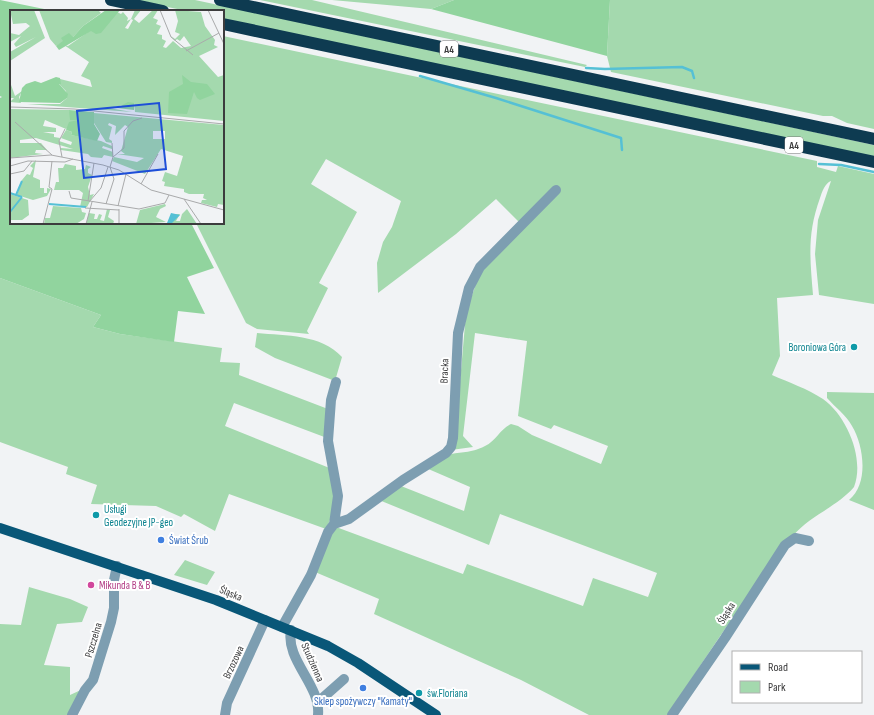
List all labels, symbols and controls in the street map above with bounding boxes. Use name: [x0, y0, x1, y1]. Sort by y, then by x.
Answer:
inset map: [10, 10, 224, 224]
road number: A4: [440, 41, 458, 57]
road number: A4: [785, 137, 803, 153]
place label: Boroniowa Góra: [788, 341, 846, 354]
marker: Boroniowa Góra: [849, 342, 859, 352]
street label: Bracka: [438, 358, 451, 384]
place label: Usługi Geodezyjne JP-geo: [104, 503, 174, 529]
marker: Usługi Geodezyjne JP-geo: [91, 510, 101, 520]
place label: Świat Śrub: [169, 534, 209, 547]
marker: Świat Śrub: [156, 535, 166, 545]
place label: Mikunda B & B: [99, 579, 151, 592]
marker: Mikunda B & B: [86, 580, 96, 590]
street label: Śląska: [218, 583, 244, 604]
street label: Śląska: [715, 600, 738, 627]
street label: Pszczelna: [82, 621, 105, 659]
street label: Studzienna: [298, 641, 327, 684]
street label: Brzozowa: [220, 644, 247, 681]
legend: [732, 651, 862, 703]
text: Road: [768, 660, 788, 675]
text: Park: [768, 680, 786, 695]
marker: Sklep spożywczy "Kamaty": [358, 683, 368, 693]
place label: św.Floriana: [427, 687, 468, 700]
marker: św.Floriana: [414, 688, 424, 698]
place label: Sklep spożywczy "Kamaty": [314, 695, 412, 708]

